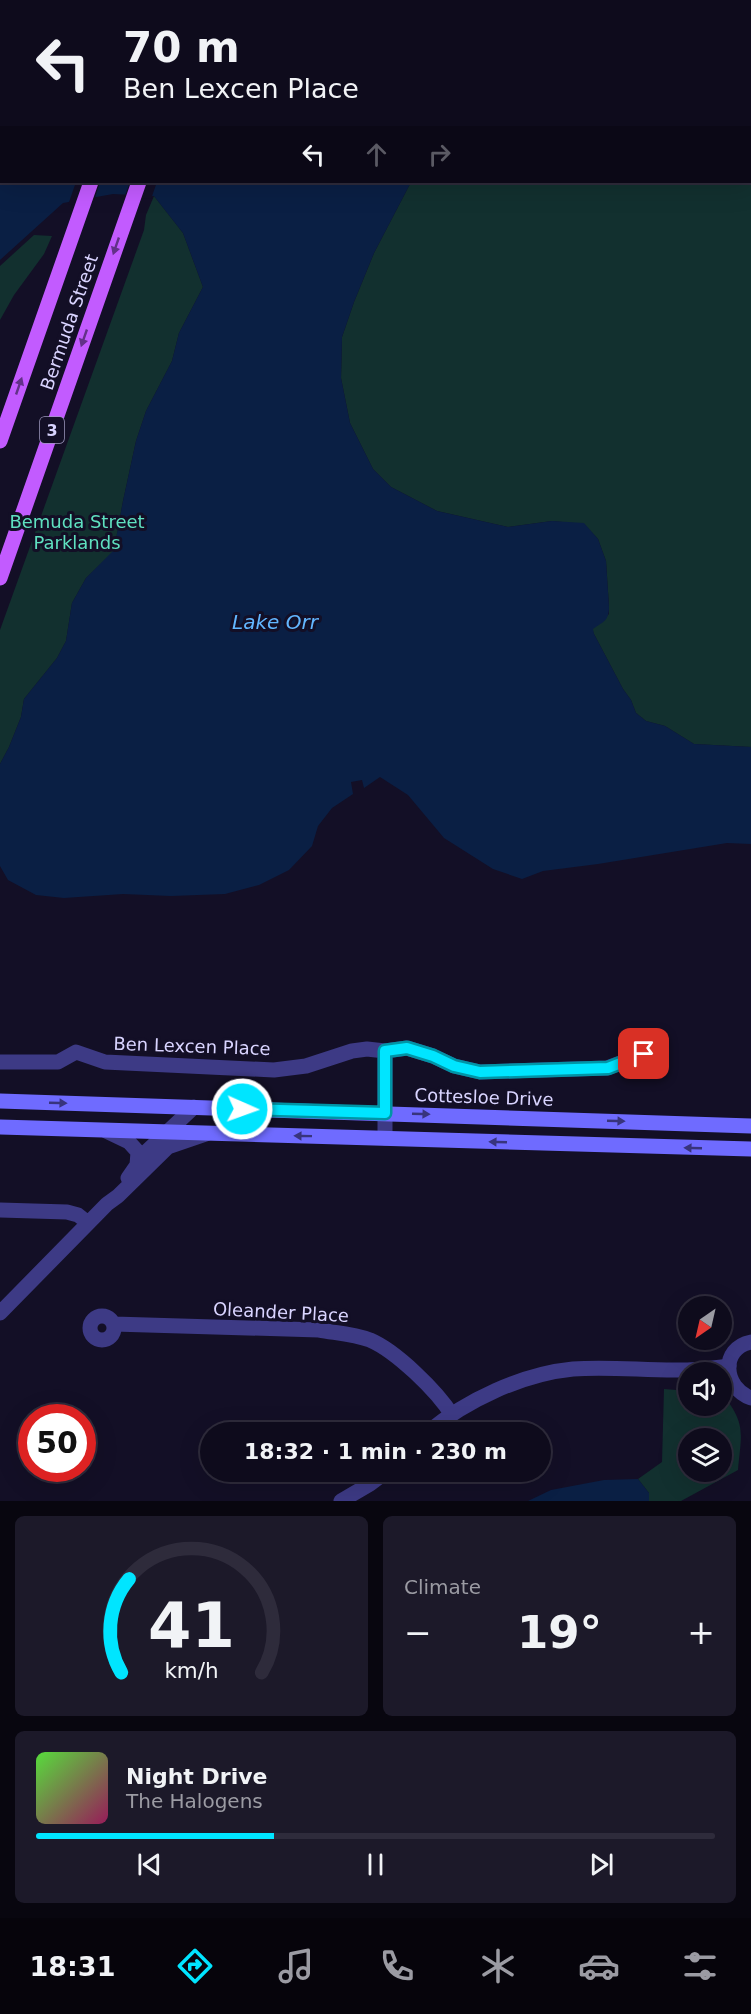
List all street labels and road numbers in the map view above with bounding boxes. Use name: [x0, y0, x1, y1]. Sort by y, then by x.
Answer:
street label: Bermuda Street: [36, 251, 102, 393]
road number: 3: [40, 417, 64, 443]
street label: Ben Lexcen Place: [113, 1033, 271, 1059]
street label: Cottesloe Drive: [414, 1084, 554, 1110]
street label: Oleander Place: [212, 1298, 350, 1326]

